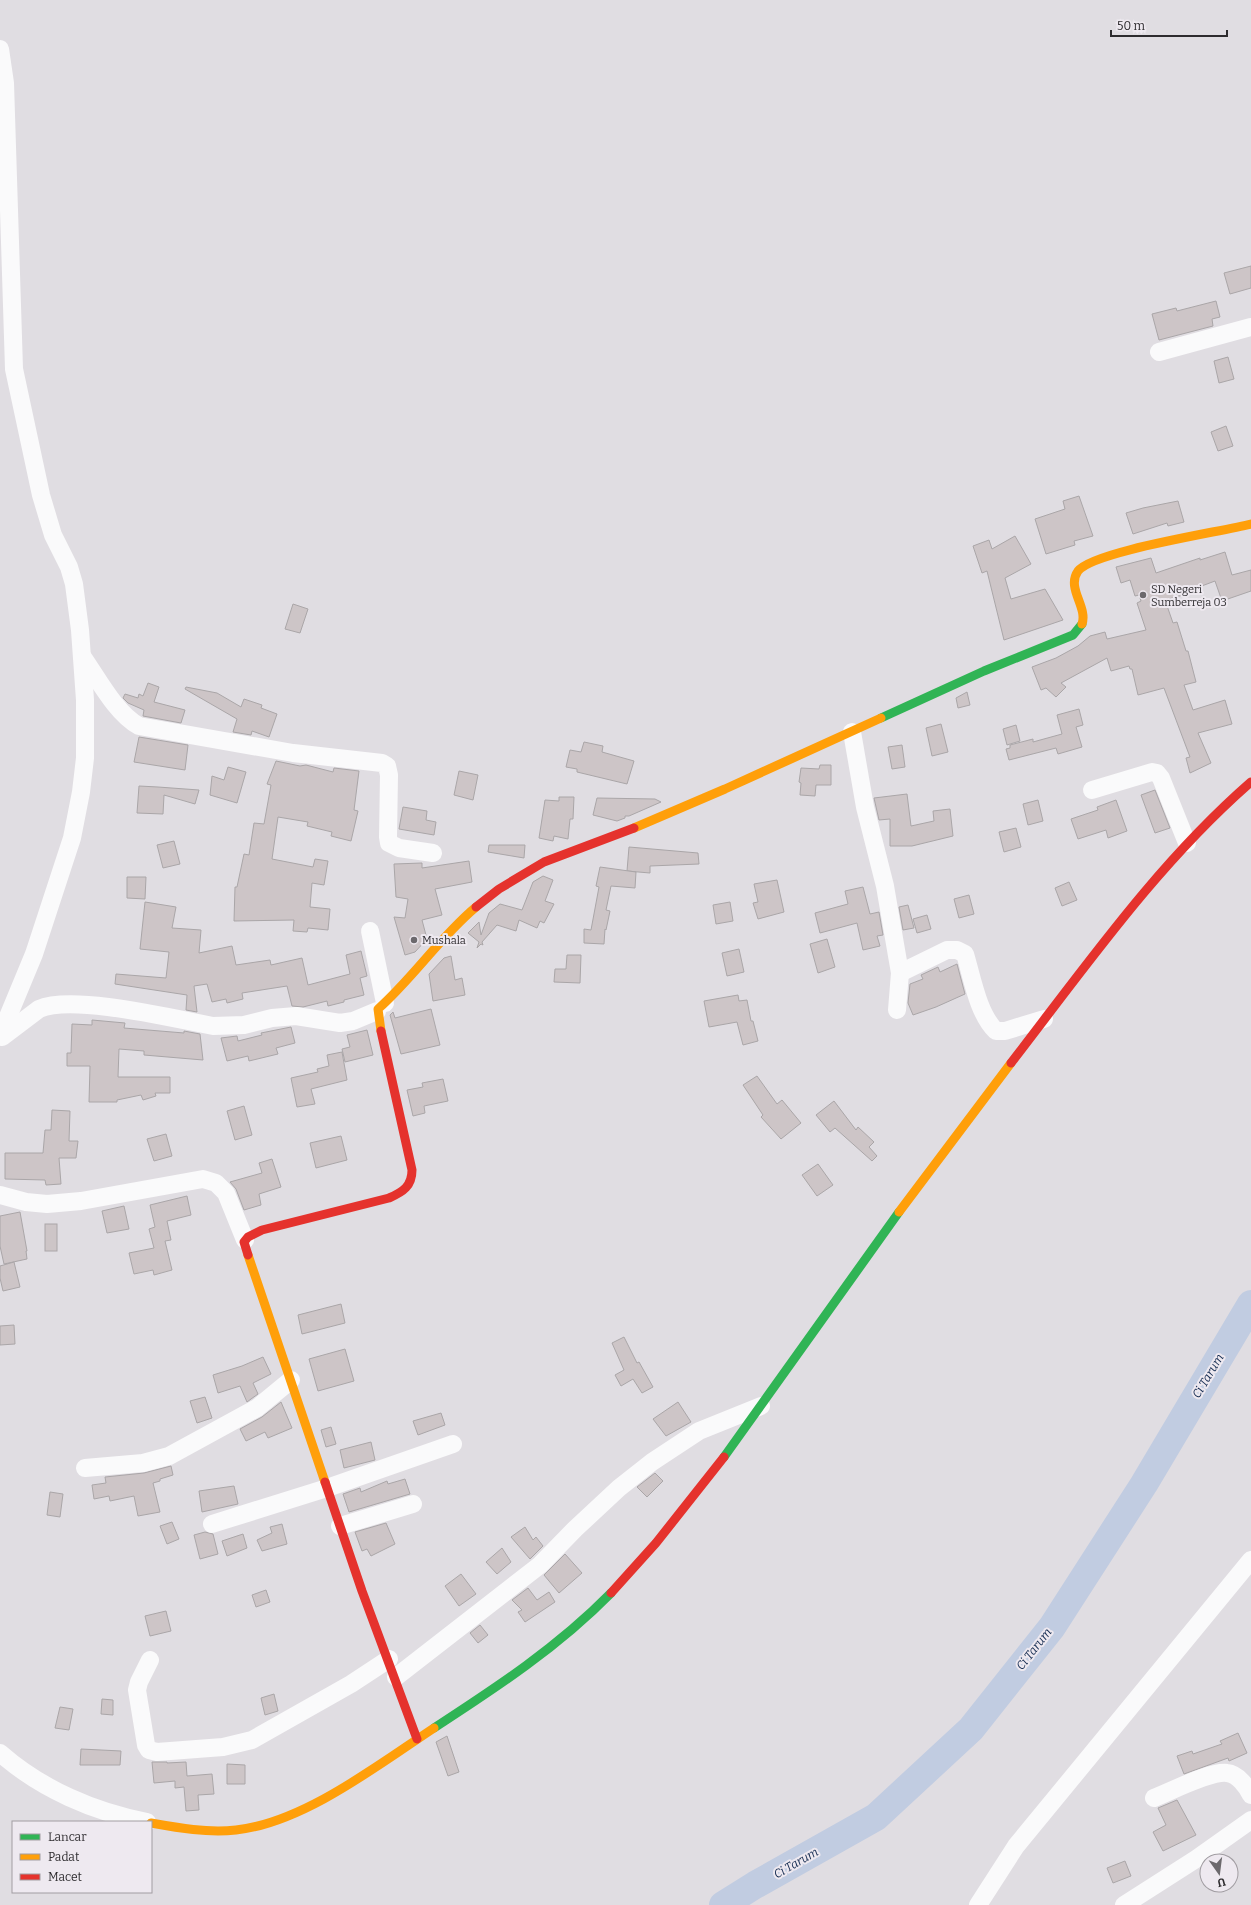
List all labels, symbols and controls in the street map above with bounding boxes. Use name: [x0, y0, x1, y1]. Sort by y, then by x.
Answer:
scale bar: [1111, 12, 1227, 38]
text: 50 m: [1117, 19, 1146, 33]
place label: SD Negeri Sumberreja 03: [1151, 583, 1227, 609]
marker: SD Negeri Sumberreja 03: [1138, 590, 1148, 600]
place label: Mushala: [422, 934, 466, 947]
marker: Mushala: [409, 935, 419, 945]
water label: Ci Tarum: [1189, 1351, 1227, 1401]
water label: Ci Tarum: [1013, 1625, 1055, 1673]
legend: [12, 1821, 152, 1893]
text: Lancar: [48, 1830, 87, 1844]
water label: Ci Tarum: [771, 1845, 821, 1881]
text: Padat: [48, 1850, 80, 1864]
north arrow: [1199, 1853, 1239, 1893]
text: Macet: [48, 1870, 83, 1884]
text: U: [1216, 1875, 1227, 1890]

